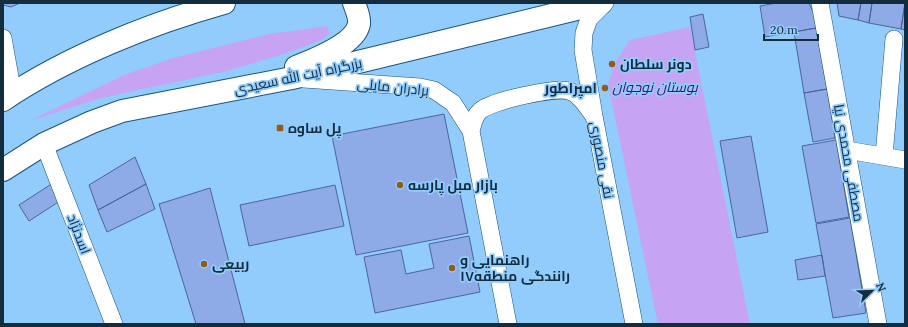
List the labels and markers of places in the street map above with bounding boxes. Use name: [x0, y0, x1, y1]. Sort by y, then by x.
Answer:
place label: دونر سلطان: [620, 55, 692, 73]
marker: دونر سلطان: [607, 59, 617, 69]
place label: امپراطور: [544, 79, 597, 99]
marker: امپراطور: [600, 83, 610, 93]
place label: پل ساوه: [288, 119, 341, 139]
marker: پل ساوه: [275, 123, 285, 133]
place label: بازار مبل پارسه: [408, 176, 498, 196]
marker: بازار مبل پارسه: [395, 180, 405, 190]
place label: راهنمایی و رانندگی منطقه۱۷: [460, 251, 570, 285]
place label: ربیعی: [212, 255, 249, 273]
marker: ربیعی: [199, 259, 209, 269]
marker: راهنمایی و رانندگی منطقه۱۷: [447, 263, 457, 273]

